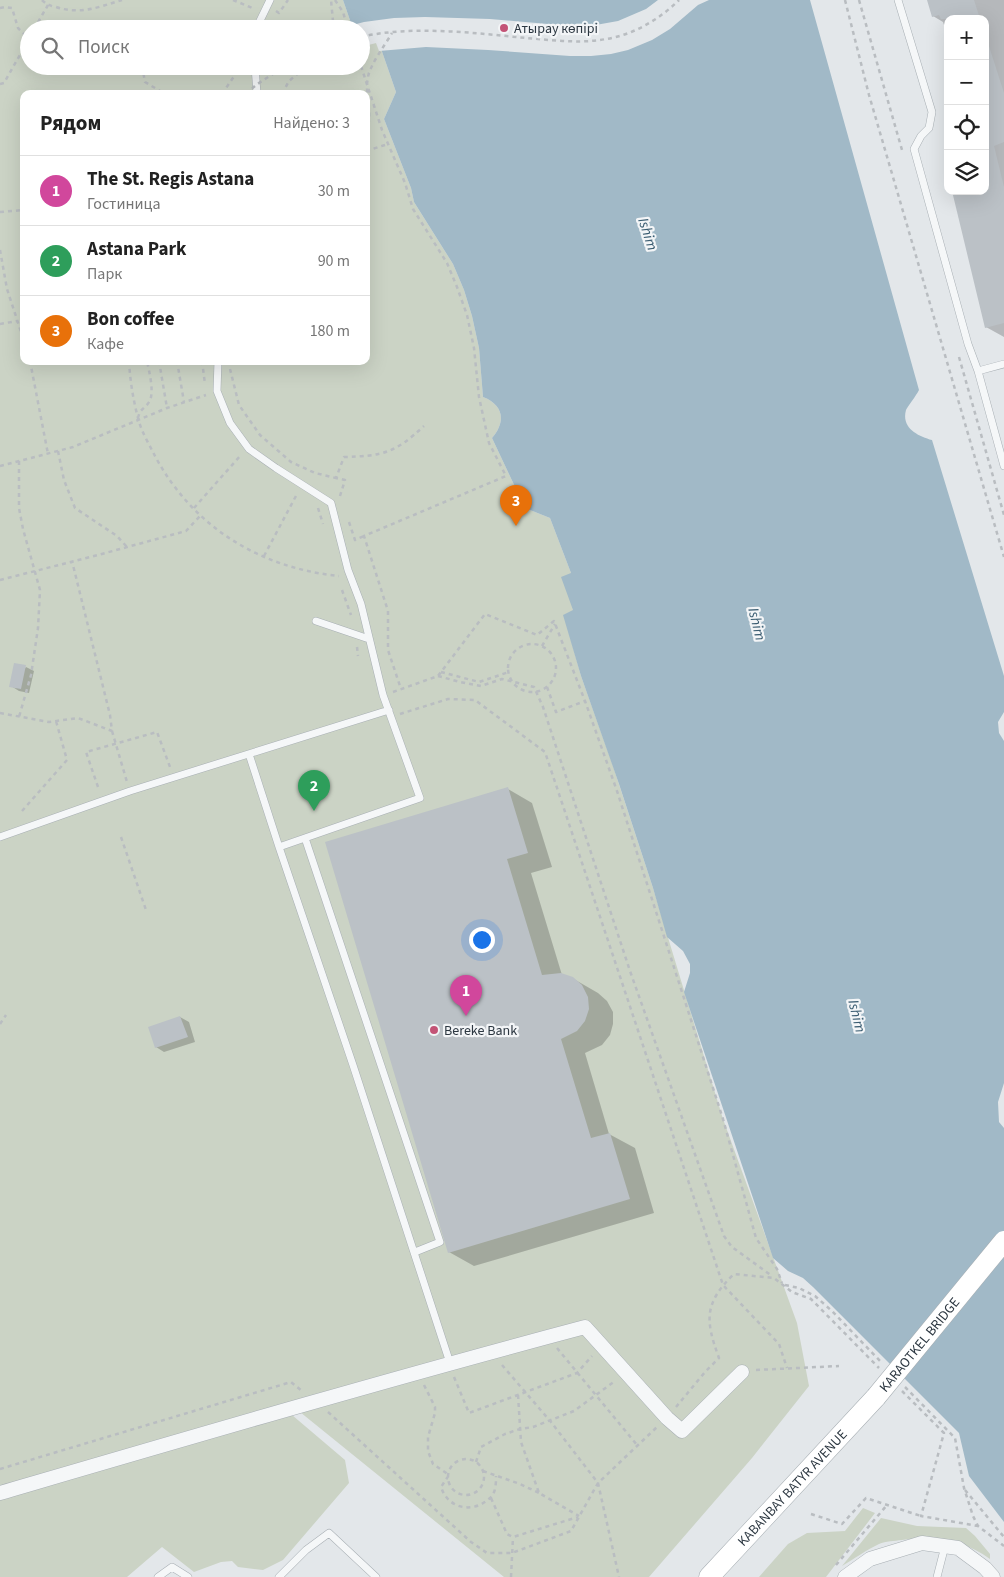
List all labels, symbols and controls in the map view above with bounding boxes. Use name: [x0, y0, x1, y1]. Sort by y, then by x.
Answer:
map controls: [944, 15, 989, 195]
button: +: [944, 15, 989, 60]
place label: Атырау көпірі: [514, 19, 598, 39]
search box: [20, 20, 370, 75]
marker: Атырау көпірі: [498, 22, 510, 34]
icon: search: [38, 34, 66, 62]
text: Поиск: [78, 34, 129, 61]
button: −: [944, 60, 989, 105]
button: locate: [944, 105, 989, 150]
text: Рядом: [40, 108, 101, 138]
text: Найдено: 3: [273, 112, 350, 134]
button: layers: [944, 150, 989, 195]
text: The St. Regis Astana: [87, 166, 254, 193]
text: 1: [52, 180, 60, 202]
text: 30 m: [318, 180, 350, 202]
text: Гостиница: [87, 193, 161, 215]
water label: Ishim: [632, 215, 663, 253]
text: Astana Park: [87, 236, 186, 263]
text: 2: [52, 250, 60, 272]
text: 90 m: [318, 250, 350, 272]
text: Парк: [87, 263, 122, 285]
text: Bon coffee: [87, 306, 175, 333]
text: 3: [52, 320, 60, 342]
text: 180 m: [310, 320, 350, 342]
text: Кафе: [87, 333, 124, 355]
pin: 3: [500, 485, 532, 526]
water label: Ishim: [742, 605, 771, 643]
pin: 2: [298, 770, 330, 811]
your location: [469, 927, 495, 953]
pin: 1: [450, 975, 482, 1016]
water label: Ishim: [842, 997, 871, 1035]
place label: Bereke Bank: [444, 1021, 517, 1041]
marker: Bereke Bank: [428, 1024, 440, 1036]
street label: KARAOTKEL BRIDGE: [875, 1293, 965, 1397]
street label: KABANBAY BATYR AVENUE: [733, 1425, 852, 1551]

